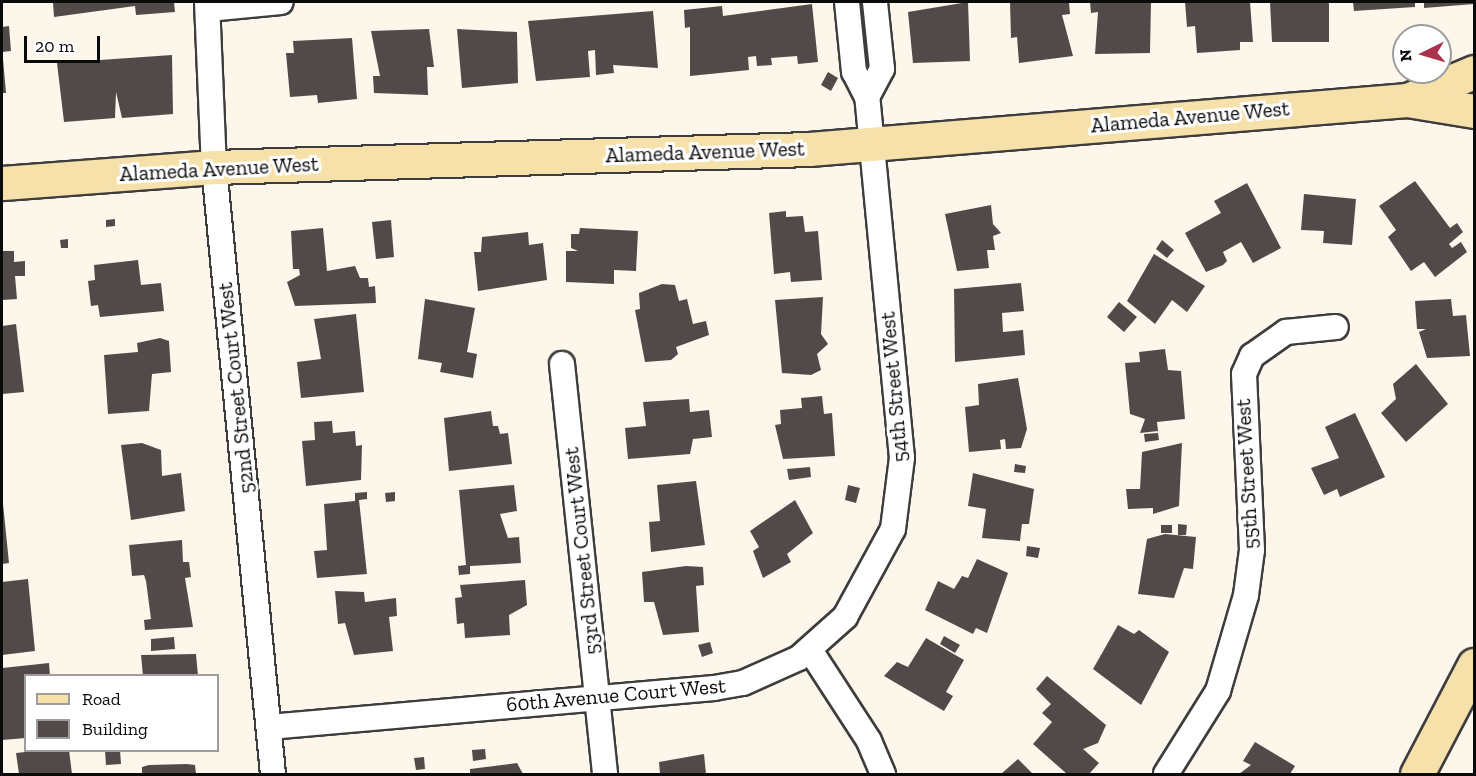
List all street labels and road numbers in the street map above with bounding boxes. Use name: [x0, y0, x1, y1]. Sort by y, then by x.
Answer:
street label: Alameda Avenue West: [1089, 96, 1291, 138]
street label: Alameda Avenue West: [604, 136, 806, 168]
street label: Alameda Avenue West: [118, 151, 320, 187]
street label: 52nd Street Court West: [212, 281, 260, 495]
street label: 54th Street West: [875, 310, 913, 464]
street label: 55th Street West: [1230, 398, 1264, 550]
street label: 53rd Street Court West: [559, 446, 605, 656]
street label: 60th Avenue Court West: [504, 673, 728, 717]

